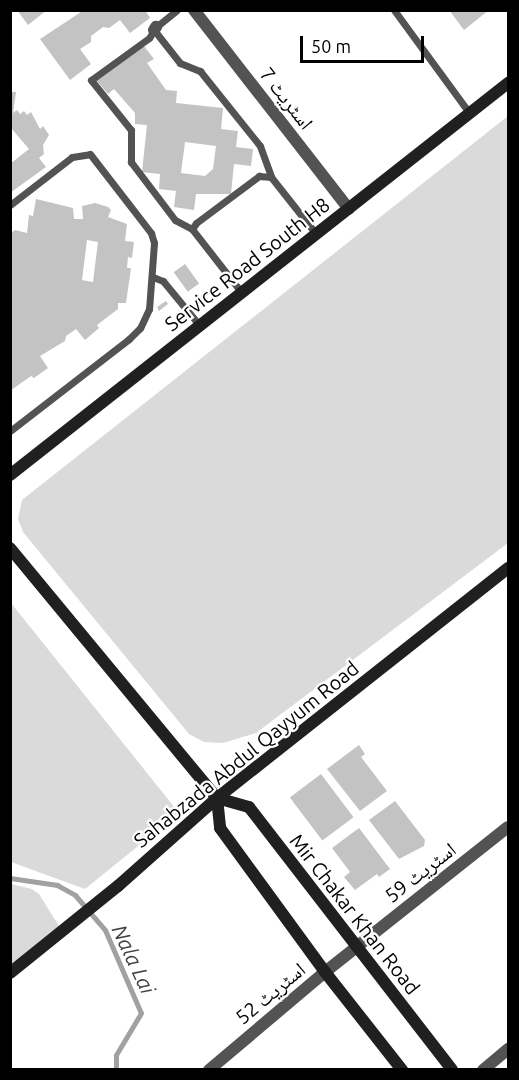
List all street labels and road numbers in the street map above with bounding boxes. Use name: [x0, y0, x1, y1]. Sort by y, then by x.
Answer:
street label: اسٹریٹ 7: [255, 62, 319, 134]
street label: Service Road South H8: [160, 192, 334, 336]
street label: Sahabzada Abdul Qayyum Road: [129, 656, 363, 852]
street label: Mir Chakar Khan Road: [285, 829, 425, 999]
street label: اسٹریٹ 59: [380, 837, 460, 907]
street label: اسٹریٹ 52: [230, 957, 310, 1029]

